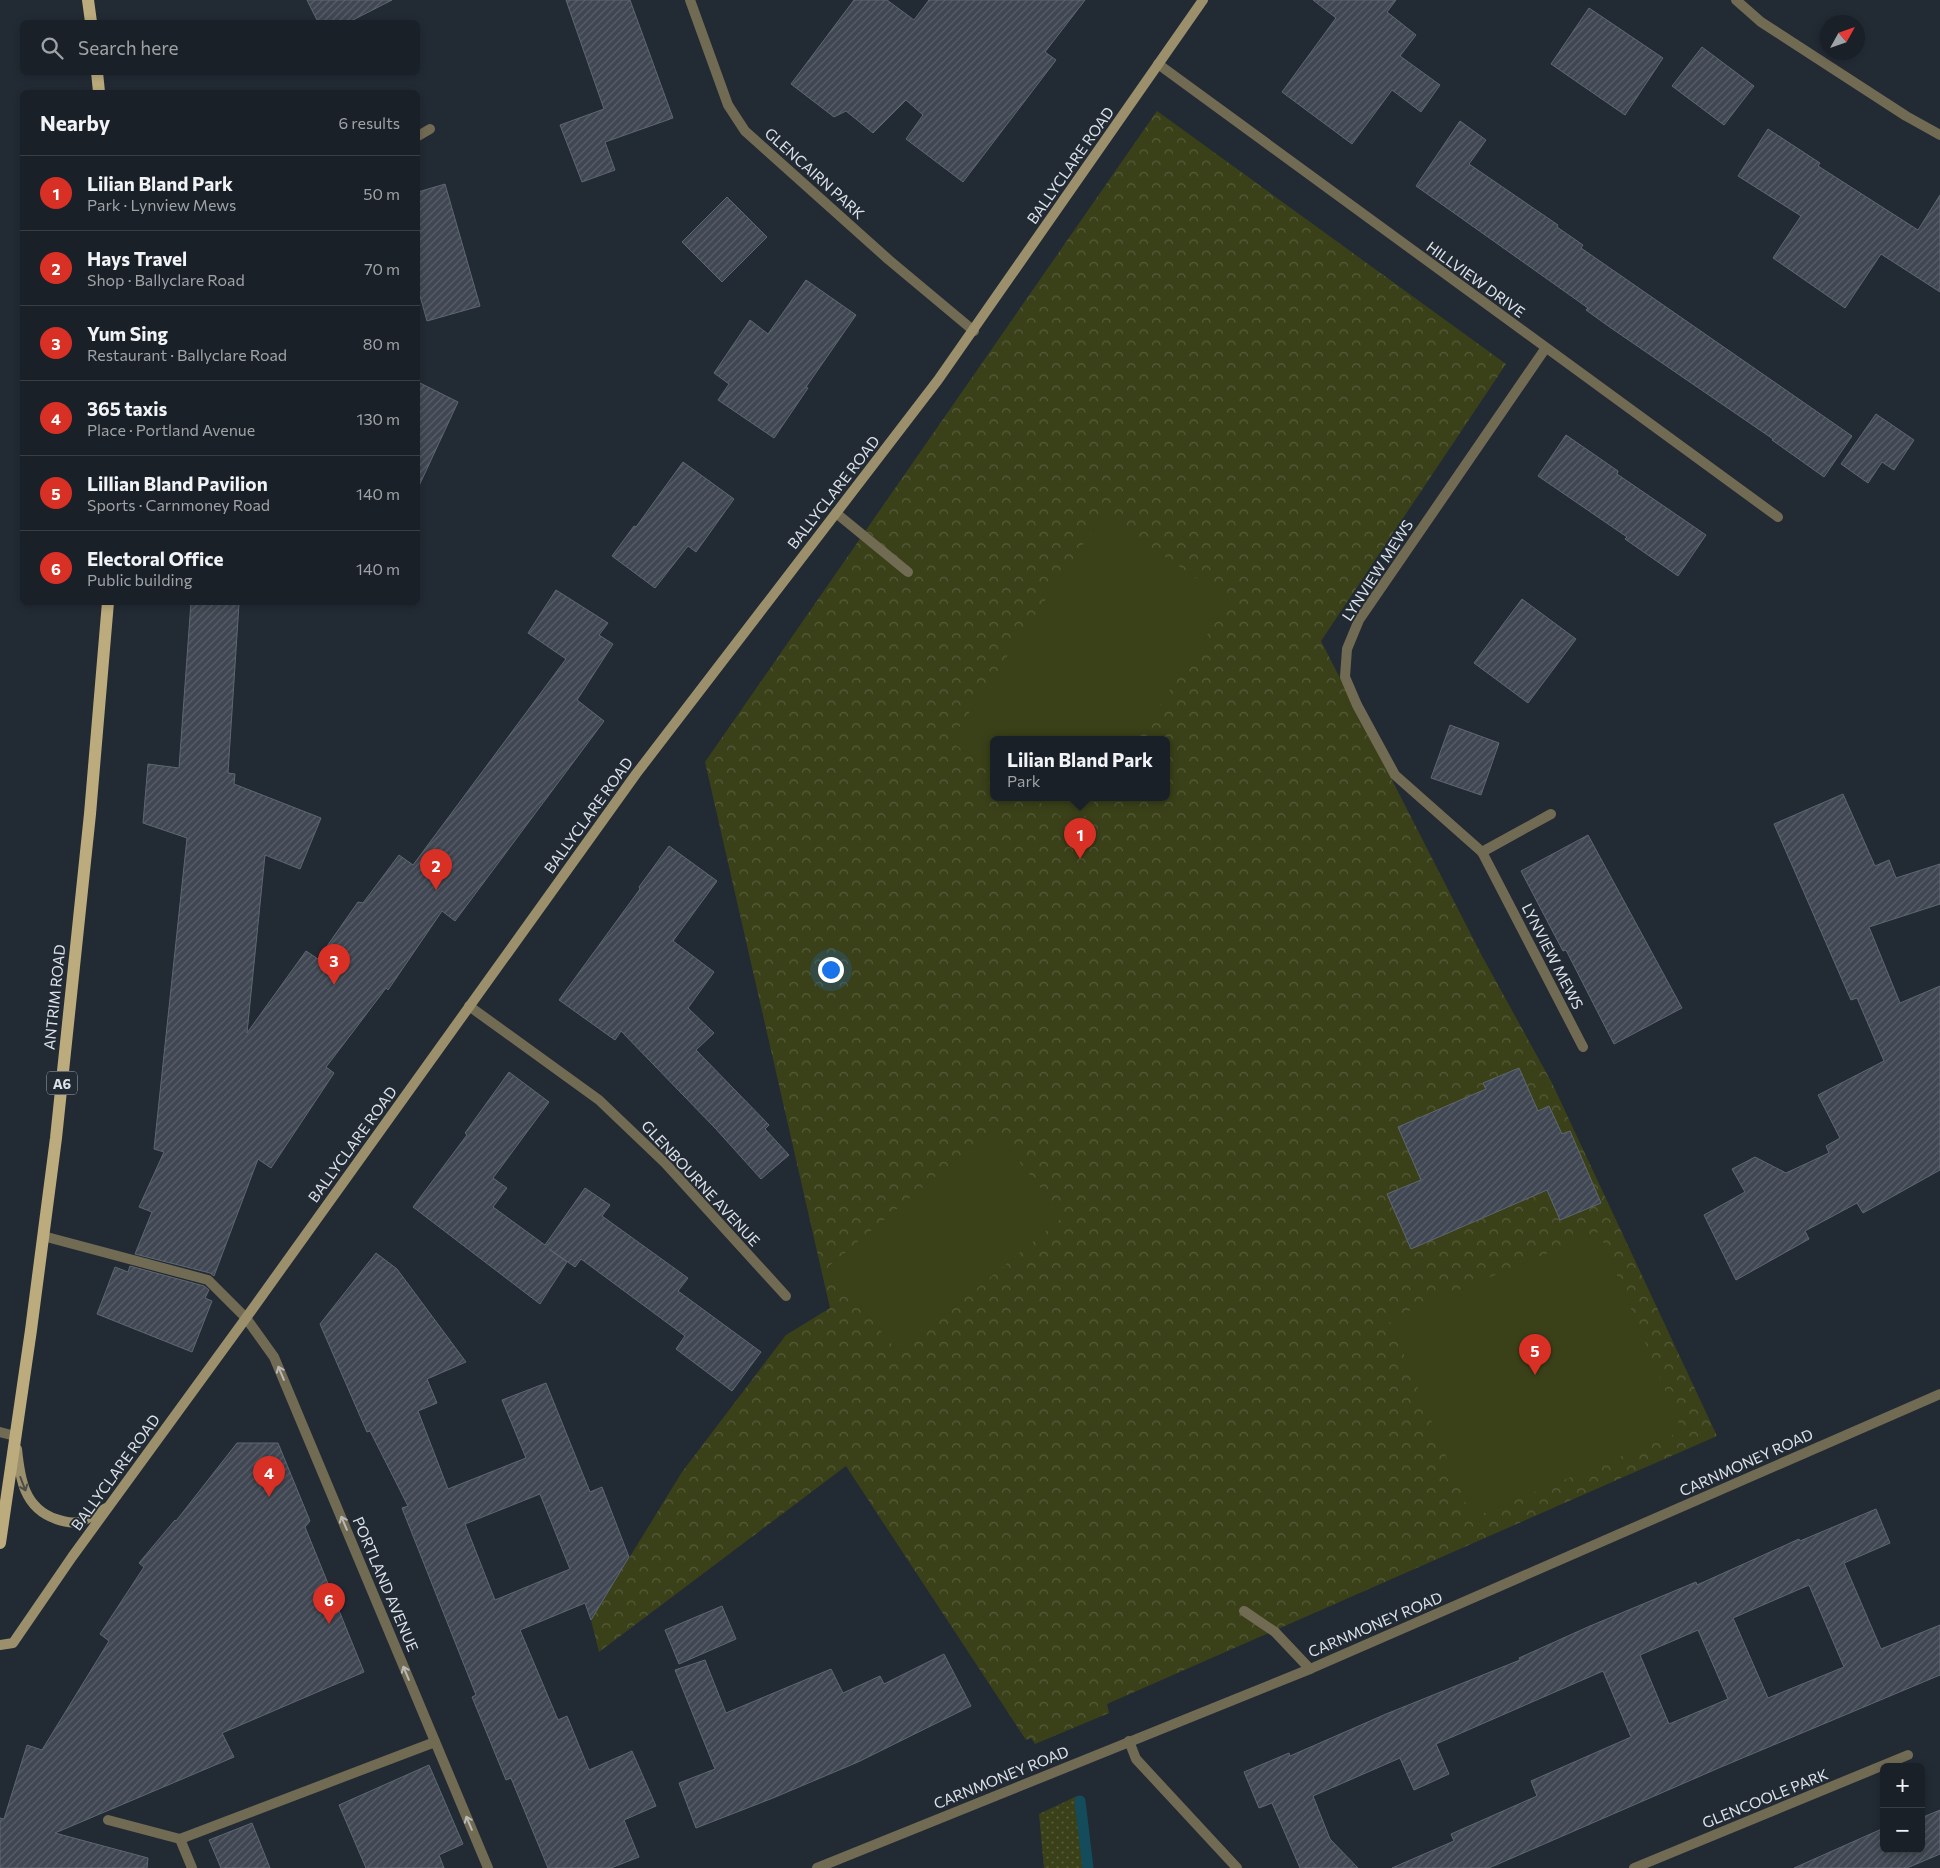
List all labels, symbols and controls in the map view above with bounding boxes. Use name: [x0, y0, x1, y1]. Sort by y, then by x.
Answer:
north arrow: [1820, 15, 1865, 60]
search box: [20, 20, 420, 75]
icon: search: [38, 34, 66, 62]
text: Search here: [78, 36, 178, 59]
street label: BALLYCLARE ROAD: [1023, 103, 1117, 227]
text: Nearby: [40, 110, 110, 135]
text: 6 results: [339, 113, 400, 132]
street label: GLENCAIRN PARK: [761, 124, 869, 222]
text: Lilian Bland Park: [87, 172, 233, 195]
text: 1: [52, 184, 60, 203]
text: 50 m: [363, 184, 400, 203]
text: Park · Lynview Mews: [87, 195, 236, 214]
street label: HILLVIEW DRIVE: [1423, 237, 1529, 321]
text: Hays Travel: [87, 247, 187, 270]
text: 2: [51, 259, 61, 278]
text: 70 m: [364, 259, 400, 278]
text: Shop · Ballyclare Road: [87, 270, 245, 289]
text: Yum Sing: [87, 322, 168, 345]
text: 3: [51, 334, 61, 353]
text: 80 m: [363, 334, 400, 353]
text: Restaurant · Ballyclare Road: [87, 345, 287, 364]
text: 365 taxis: [87, 397, 167, 420]
text: 4: [51, 409, 61, 428]
text: 130 m: [357, 409, 400, 428]
text: Place · Portland Avenue: [87, 420, 255, 439]
street label: BALLYCLARE ROAD: [783, 432, 883, 552]
text: Lillian Bland Pavilion: [87, 472, 268, 495]
text: 5: [51, 484, 61, 503]
text: 140 m: [356, 484, 400, 503]
text: Sports · Carnmoney Road: [87, 495, 270, 514]
street label: LYNVIEW MEWS: [1338, 516, 1416, 624]
text: Electoral Office: [87, 547, 224, 570]
text: 6: [51, 559, 61, 578]
text: 140 m: [356, 559, 400, 578]
text: Public building: [87, 570, 192, 589]
popup: [990, 736, 1170, 801]
text: Lilian Bland Park: [1007, 748, 1153, 771]
street label: BALLYCLARE ROAD: [540, 754, 636, 876]
text: Park: [1007, 771, 1040, 790]
pin: 1: [1064, 818, 1096, 859]
pin: 2: [420, 849, 452, 890]
street label: LYNVIEW MEWS: [1519, 900, 1588, 1012]
street label: ANTRIM ROAD: [40, 943, 68, 1051]
pin: 3: [318, 944, 350, 985]
your location: [818, 957, 844, 983]
road number: A6: [47, 1072, 77, 1094]
street label: BALLYCLARE ROAD: [304, 1083, 400, 1205]
street label: GLENBOURNE AVENUE: [638, 1116, 764, 1250]
pin: 5: [1519, 1334, 1551, 1375]
one-way arrow: [275, 1366, 285, 1381]
street label: BALLYCLARE ROAD: [67, 1411, 163, 1533]
street label: CARNMONEY ROAD: [1676, 1424, 1816, 1500]
pin: 4: [253, 1456, 285, 1497]
one-way arrow: [19, 1476, 28, 1491]
street label: PORTLAND AVENUE: [349, 1514, 423, 1654]
one-way arrow: [338, 1516, 348, 1531]
pin: 6: [313, 1583, 345, 1624]
street label: CARNMONEY ROAD: [1305, 1588, 1445, 1660]
one-way arrow: [401, 1666, 411, 1681]
street label: CARNMONEY ROAD: [931, 1742, 1071, 1812]
map controls: [1880, 1763, 1925, 1853]
button: +: [1880, 1763, 1925, 1808]
street label: GLENCOOLE PARK: [1699, 1765, 1831, 1831]
button: −: [1880, 1808, 1925, 1853]
one-way arrow: [464, 1816, 474, 1831]

